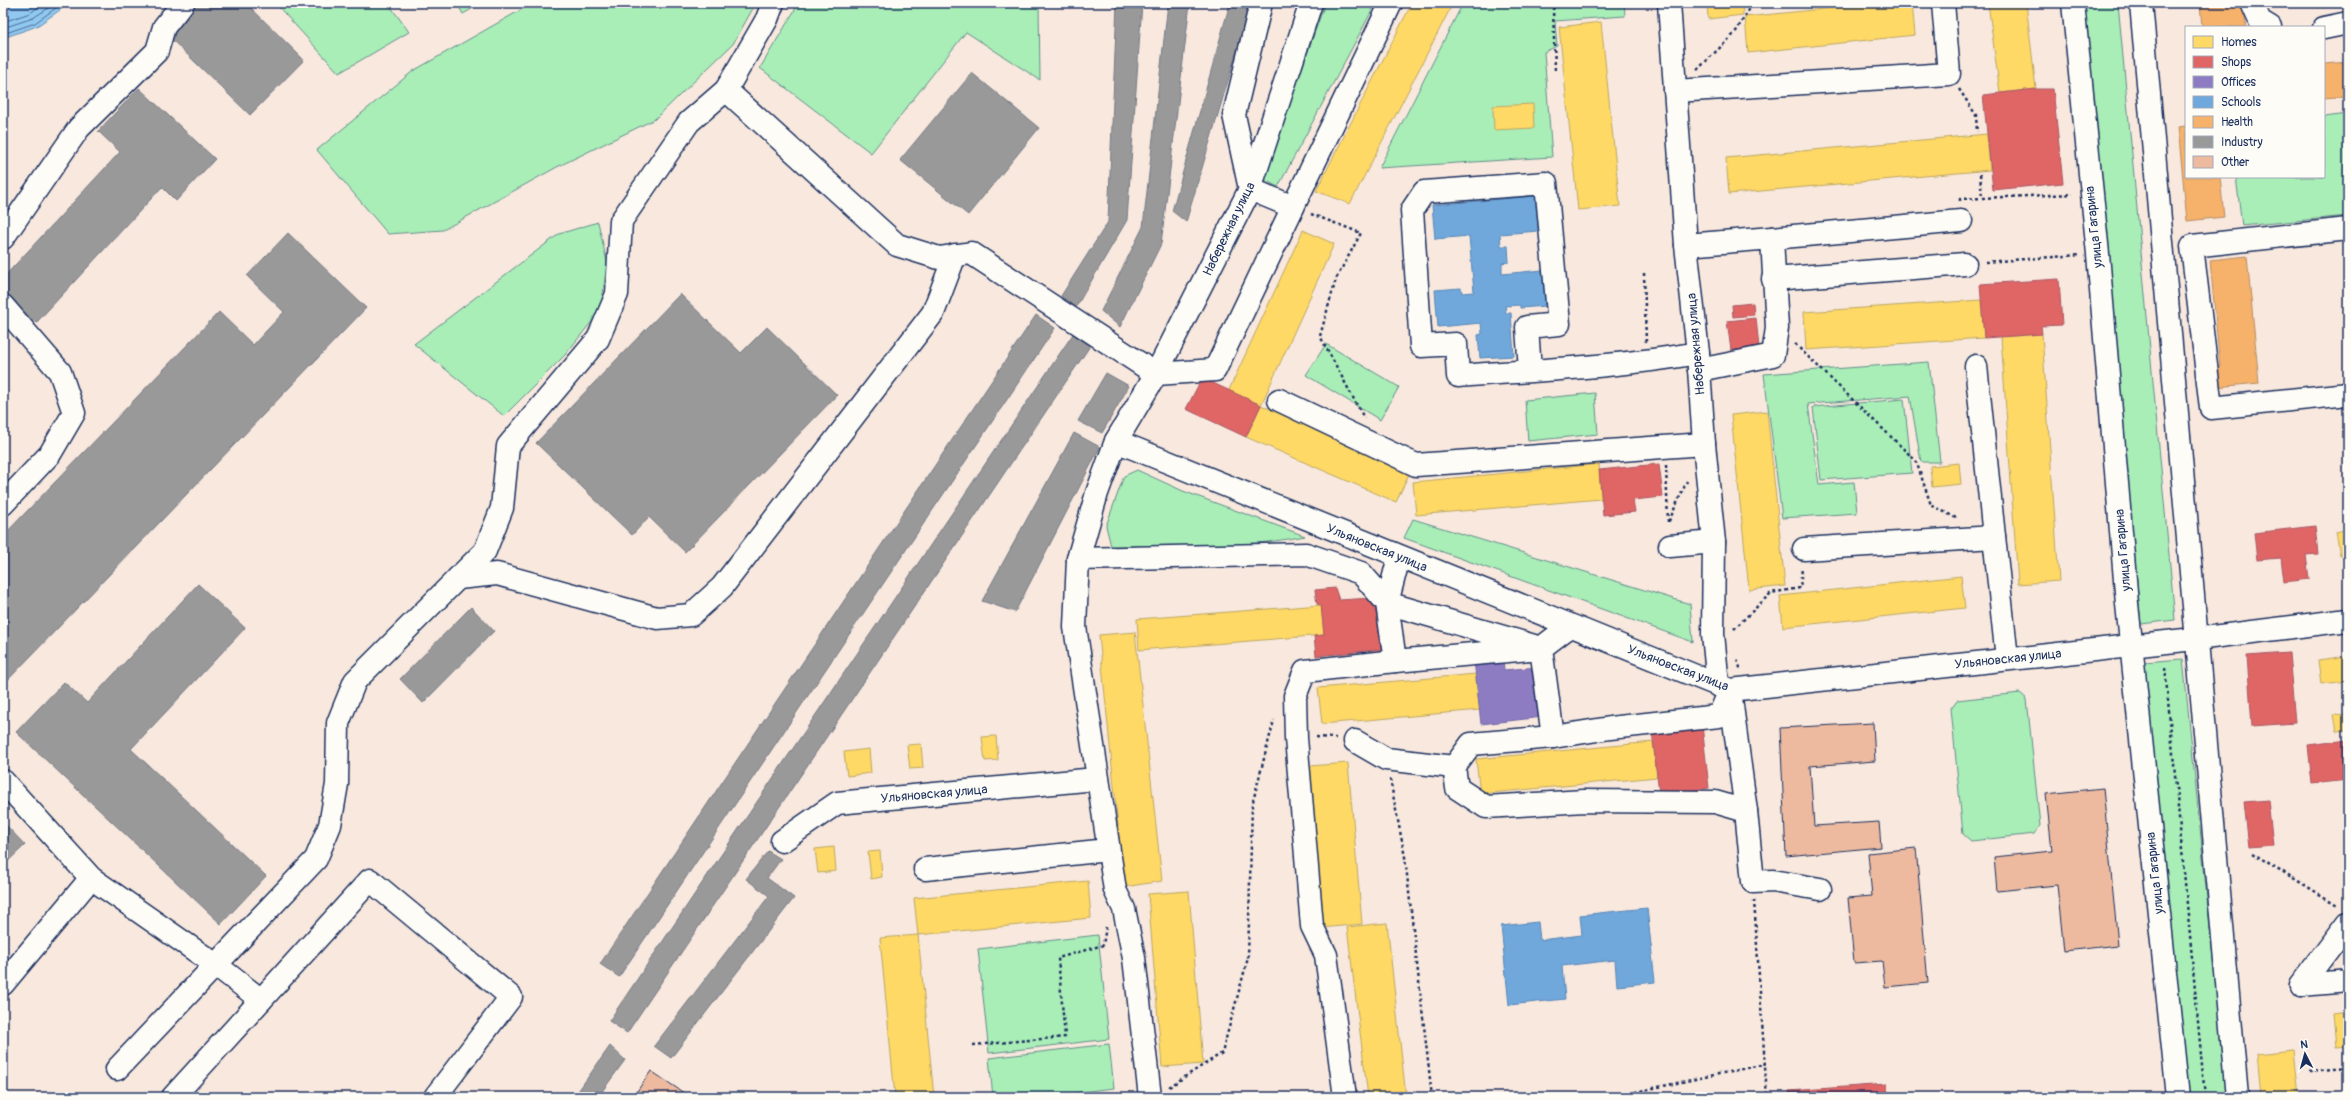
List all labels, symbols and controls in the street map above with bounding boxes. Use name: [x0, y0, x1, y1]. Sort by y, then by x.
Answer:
legend: [2185, 26, 2325, 178]
text: Homes: [2221, 35, 2257, 50]
text: Shops: [2221, 55, 2252, 70]
text: Offices: [2221, 75, 2257, 90]
text: Schools: [2221, 95, 2261, 110]
text: Health: [2221, 115, 2253, 130]
text: Industry: [2221, 135, 2263, 150]
text: Other: [2221, 155, 2250, 170]
street label: Набережная улица: [1199, 179, 1259, 279]
street label: улица Гагарина: [2082, 185, 2106, 270]
street label: Набережная улица: [1684, 292, 1708, 396]
street label: улица Гагарина: [2111, 508, 2135, 593]
street label: Ульяновская улица: [1324, 520, 1430, 576]
street label: Ульяновская улица: [1625, 641, 1731, 695]
street label: Ульяновская улица: [1954, 645, 2062, 673]
street label: Ульяновская улица: [880, 781, 988, 807]
street label: улица Гагарина: [2143, 831, 2167, 916]
north arrow: [2285, 1034, 2325, 1074]
text: N: [2300, 1038, 2309, 1051]

